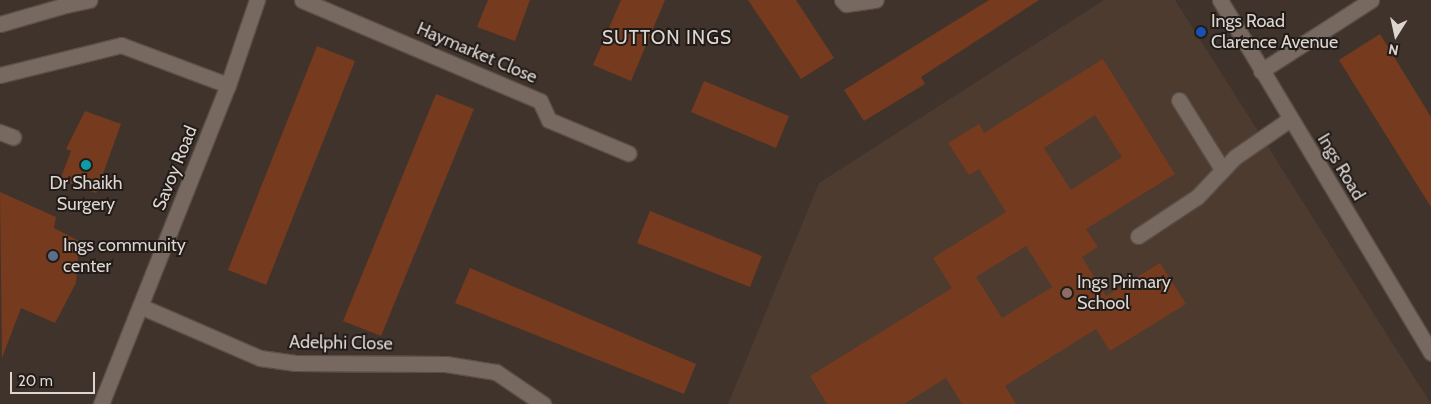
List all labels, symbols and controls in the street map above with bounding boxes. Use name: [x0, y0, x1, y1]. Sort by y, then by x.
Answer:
north arrow: [1371, 10, 1421, 60]
place label: Ings Road Clarence Avenue: [1211, 11, 1338, 54]
street label: Haymarket Close: [413, 18, 541, 88]
marker: Ings Road Clarence Avenue: [1195, 26, 1207, 38]
district label: SUTTON INGS: [601, 27, 733, 49]
text: N: [1387, 40, 1400, 59]
street label: Savoy Road: [148, 123, 202, 213]
street label: Ings Road: [1313, 130, 1369, 204]
marker: Dr Shaikh Surgery: [80, 159, 92, 171]
place label: Dr Shaikh Surgery: [49, 173, 123, 215]
place label: Ings community center: [63, 235, 186, 278]
marker: Ings community center: [47, 250, 59, 262]
place label: Ings Primary School: [1077, 272, 1171, 314]
marker: Ings Primary School: [1061, 287, 1073, 299]
street label: Adelphi Close: [289, 331, 393, 355]
scale bar: [12, 362, 98, 394]
text: 20 m: [18, 372, 53, 390]

